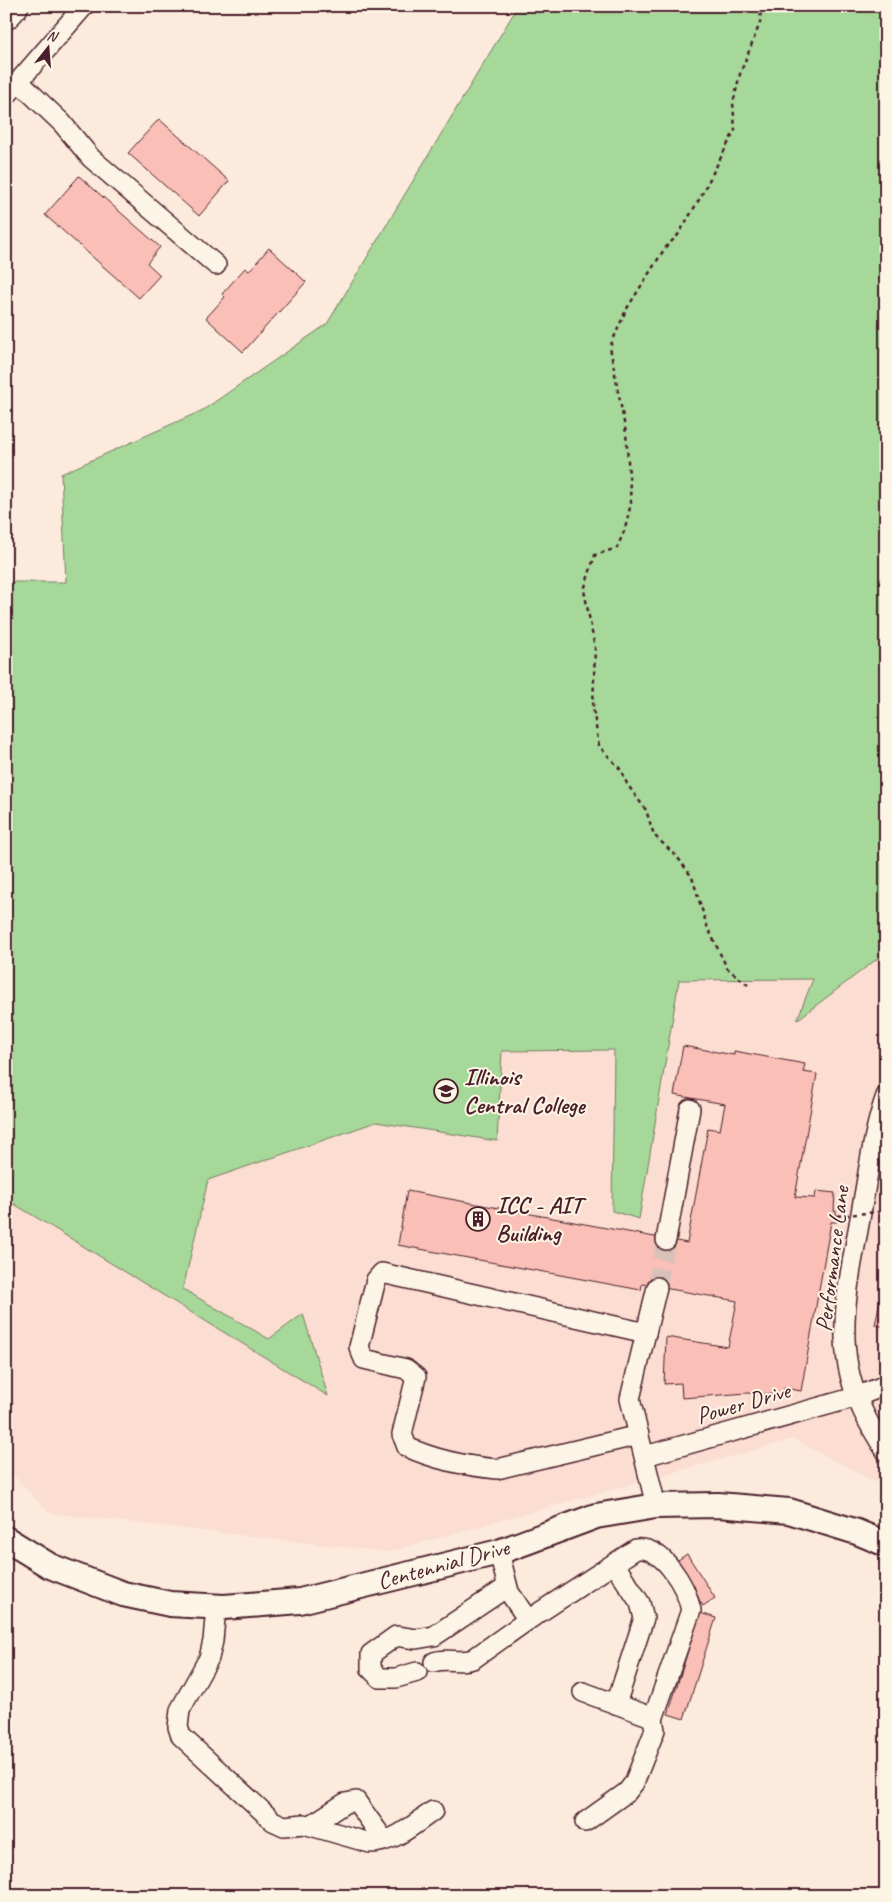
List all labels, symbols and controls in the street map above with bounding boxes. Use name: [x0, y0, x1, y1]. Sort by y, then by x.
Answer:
north arrow: [22, 22, 72, 72]
text: N: [45, 27, 61, 46]
place label: Illinois Central College: [464, 1062, 586, 1120]
school or university icon: Illinois Central College: [433, 1078, 459, 1104]
street label: Performance Lane: [808, 1182, 856, 1333]
place label: ICC - AIT Building: [496, 1190, 587, 1248]
building icon: ICC - AIT Building: [465, 1206, 491, 1232]
street label: Power Drive: [693, 1375, 795, 1431]
street label: Centennial Drive: [374, 1531, 514, 1596]

